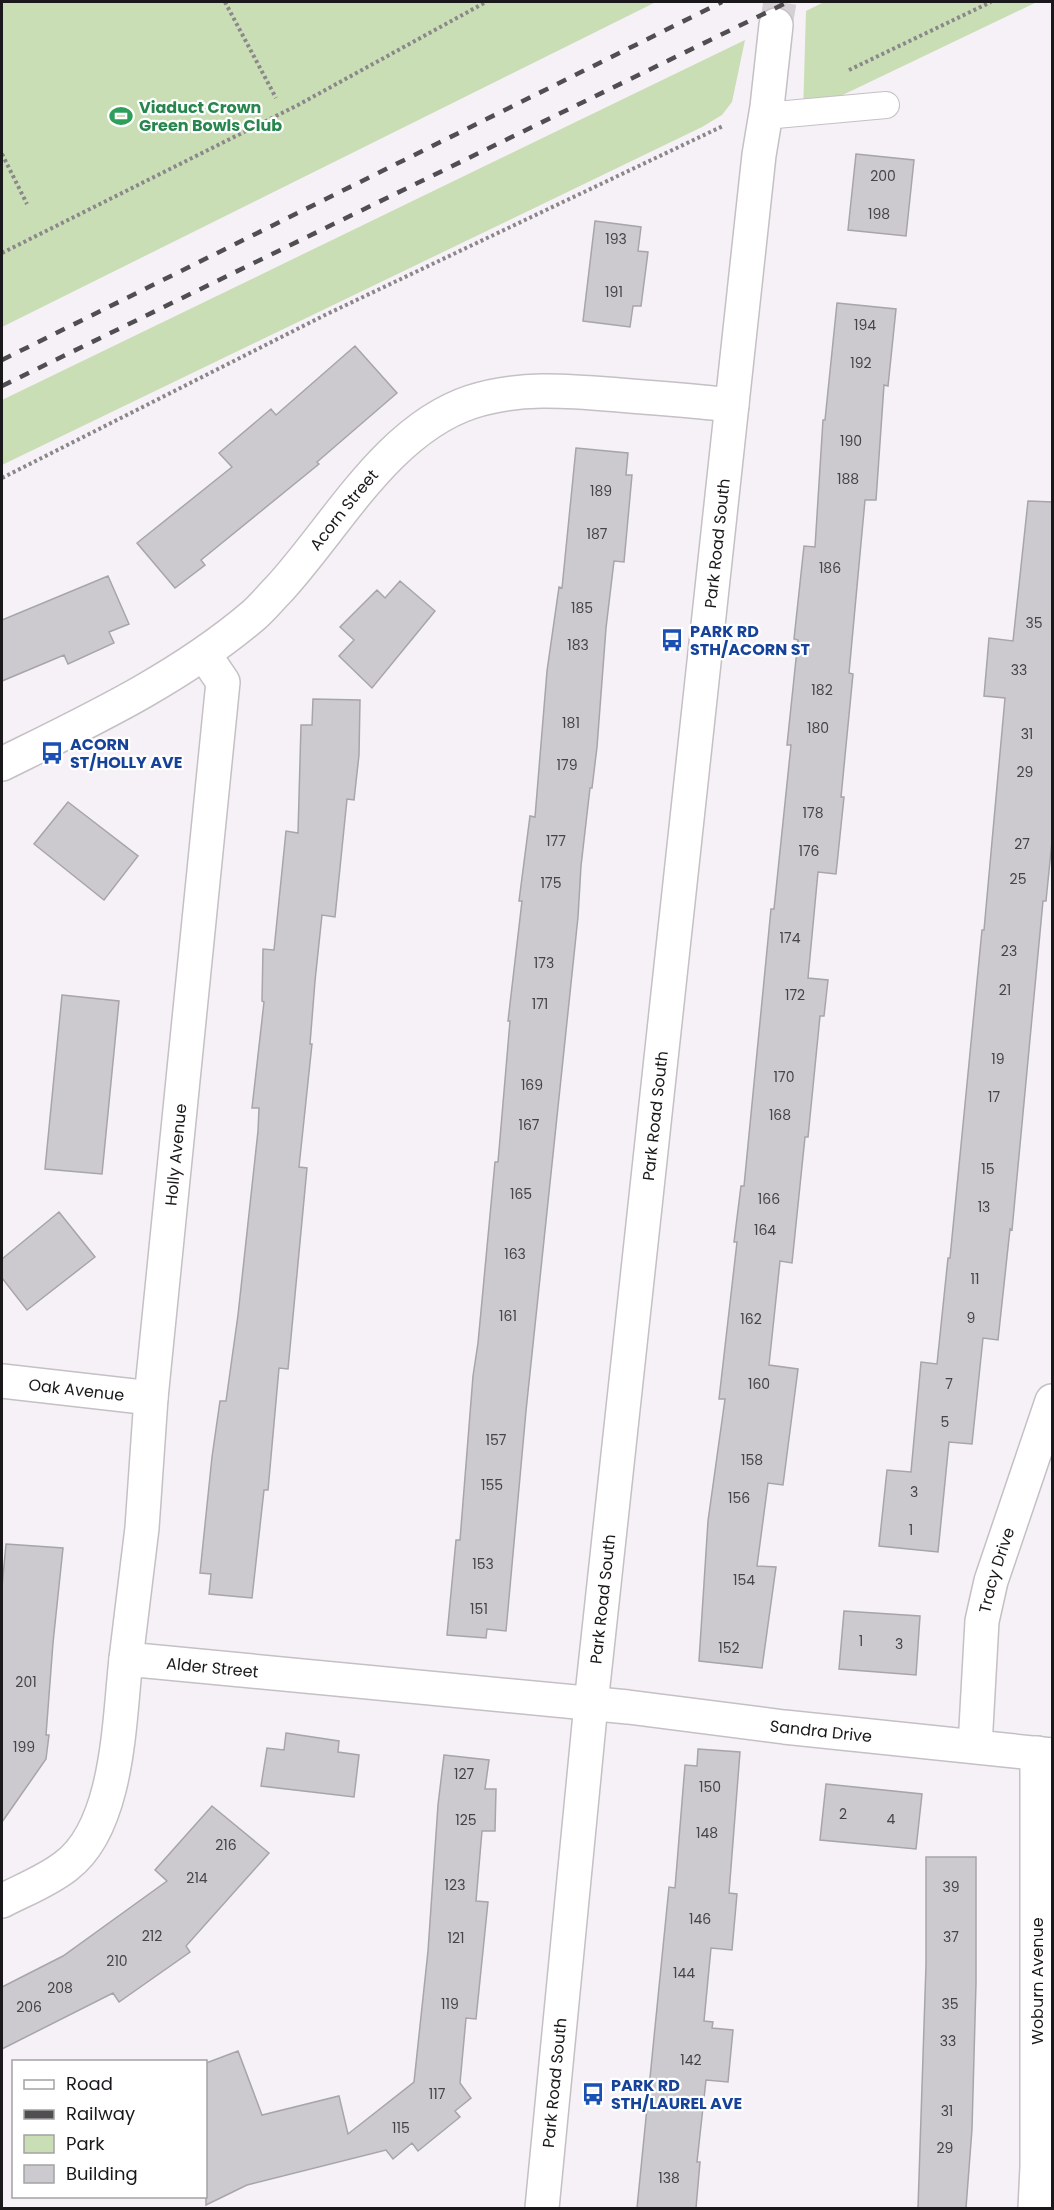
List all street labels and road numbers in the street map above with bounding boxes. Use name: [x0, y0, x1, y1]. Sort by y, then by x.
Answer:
street label: Acorn Street: [304, 464, 384, 555]
street label: Park Road South: [699, 477, 736, 609]
street label: Park Road South: [637, 1050, 674, 1182]
street label: Holly Avenue: [159, 1102, 193, 1207]
street label: Oak Avenue: [27, 1373, 126, 1407]
street label: Tracy Drive: [973, 1524, 1020, 1615]
street label: Park Road South: [584, 1533, 621, 1665]
street label: Alder Street: [165, 1652, 260, 1684]
street label: Sandra Drive: [769, 1714, 873, 1748]
street label: Woburn Avenue: [1026, 1917, 1049, 2045]
street label: Park Road South: [537, 2017, 572, 2149]

